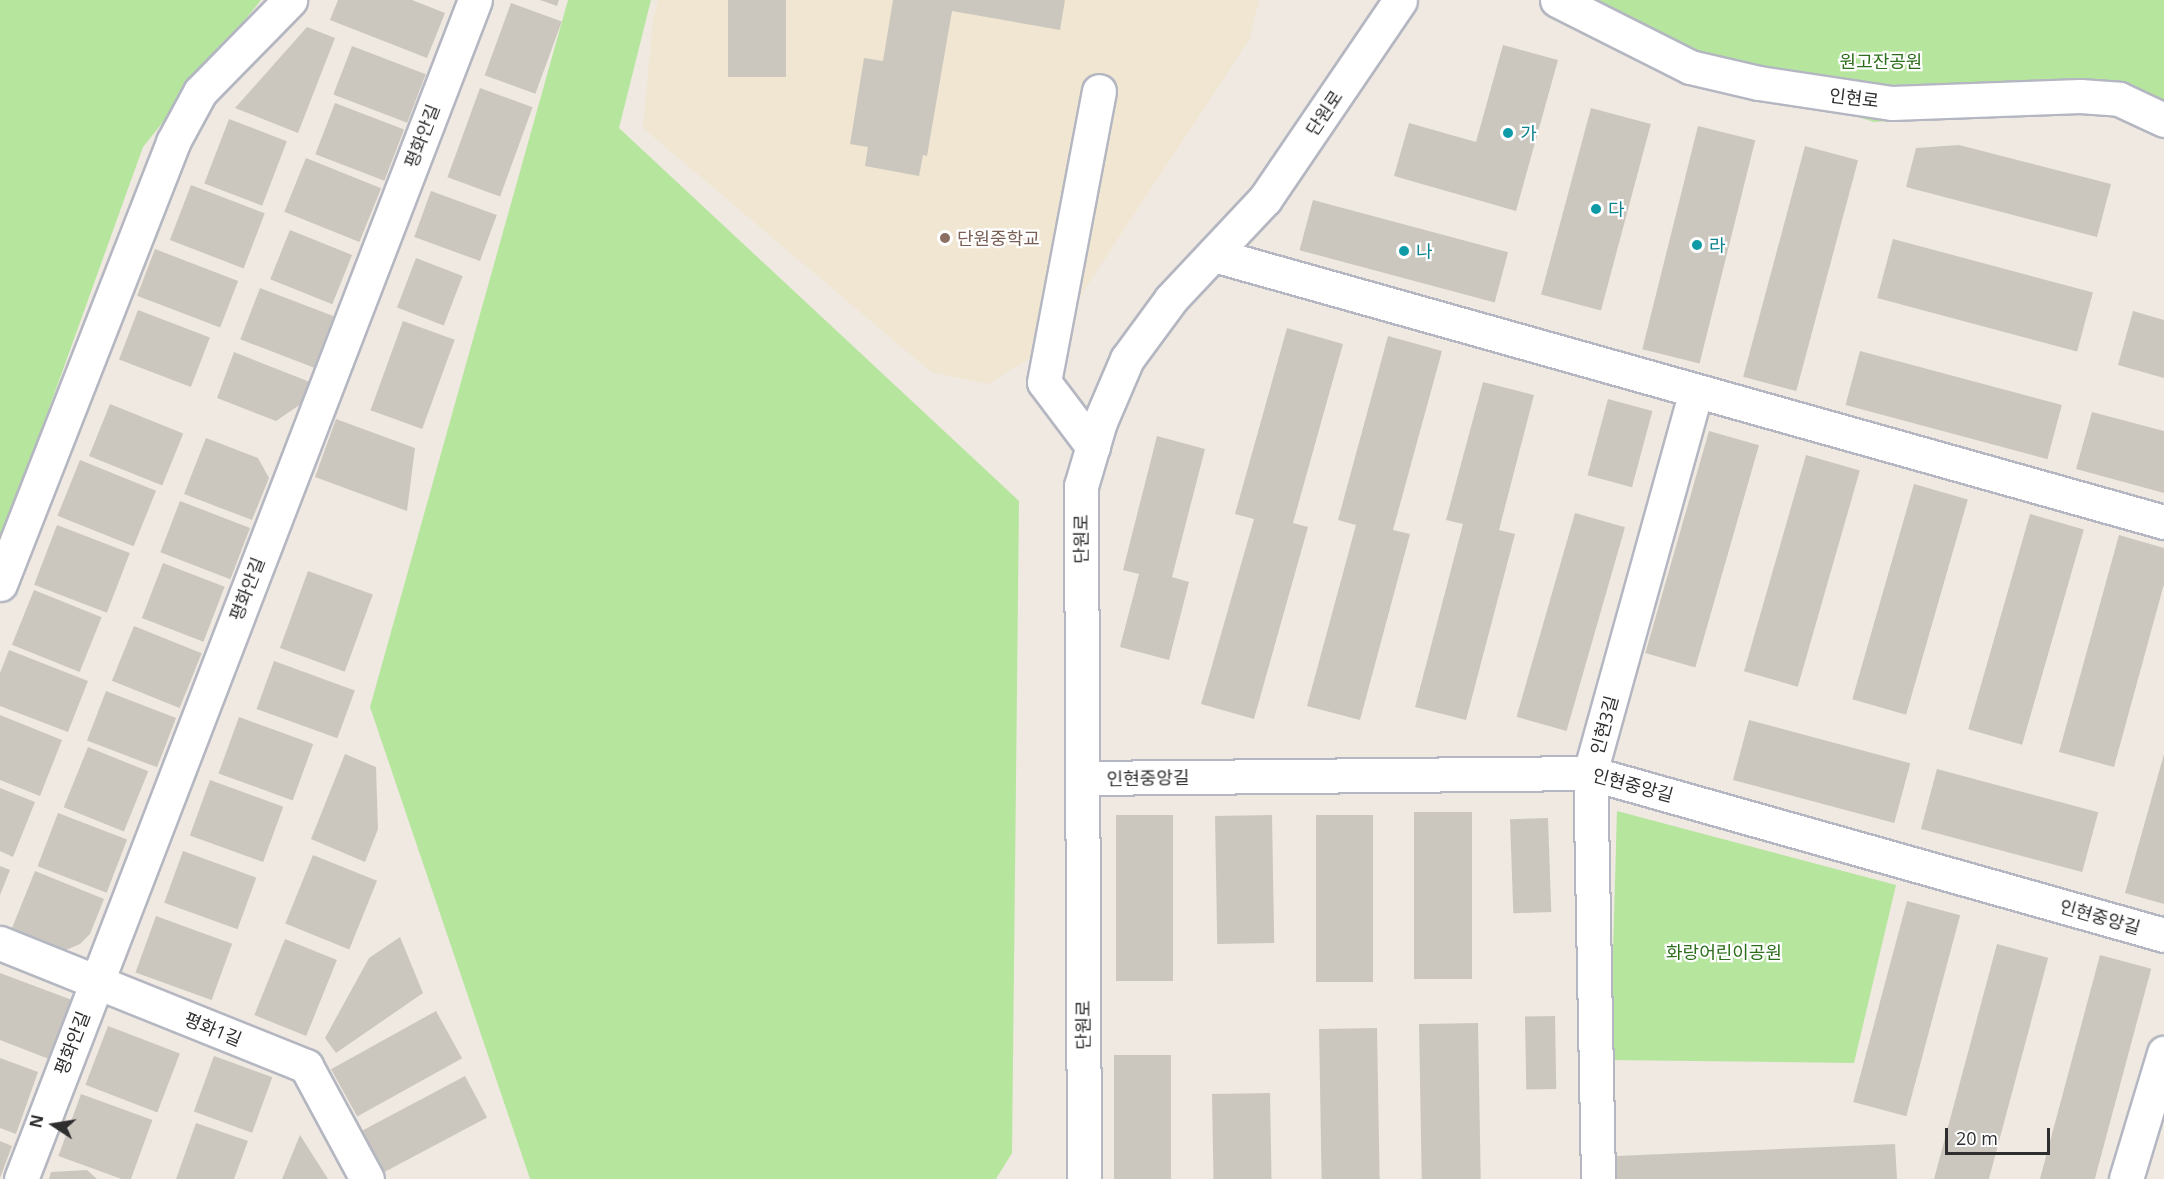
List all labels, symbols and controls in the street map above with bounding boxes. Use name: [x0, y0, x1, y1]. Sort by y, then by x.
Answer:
park label: 원고잔공원: [1840, 50, 1922, 72]
street label: 인현로: [1828, 84, 1880, 112]
street label: 단원로: [1301, 86, 1347, 140]
street label: 평화안길: [400, 101, 444, 171]
place label: 가: [1520, 122, 1537, 144]
marker: 가: [1501, 126, 1515, 140]
place label: 다: [1608, 198, 1625, 220]
marker: 다: [1589, 202, 1603, 216]
place label: 단원중학교: [957, 227, 1040, 249]
marker: 단원중학교: [938, 231, 952, 245]
place label: 라: [1709, 234, 1726, 256]
marker: 라: [1690, 238, 1704, 252]
place label: 나: [1416, 240, 1433, 262]
marker: 나: [1397, 244, 1411, 258]
street label: 단원로: [1070, 514, 1092, 564]
street label: 평화안길: [225, 554, 269, 624]
street label: 인현3길: [1586, 693, 1622, 757]
street label: 인현중앙길: [1590, 764, 1676, 806]
street label: 인현중앙길: [1106, 766, 1190, 790]
street label: 인현중앙길: [2057, 895, 2143, 939]
park label: 화랑어린이공원: [1666, 941, 1782, 963]
street label: 단원로: [1072, 1000, 1094, 1050]
street label: 평화안길: [50, 1008, 94, 1078]
street label: 평화1길: [181, 1008, 245, 1050]
north arrow: [24, 1095, 84, 1155]
text: N: [24, 1113, 49, 1130]
scale bar: [1948, 1116, 2053, 1154]
text: 20 m: [1956, 1126, 1998, 1150]

